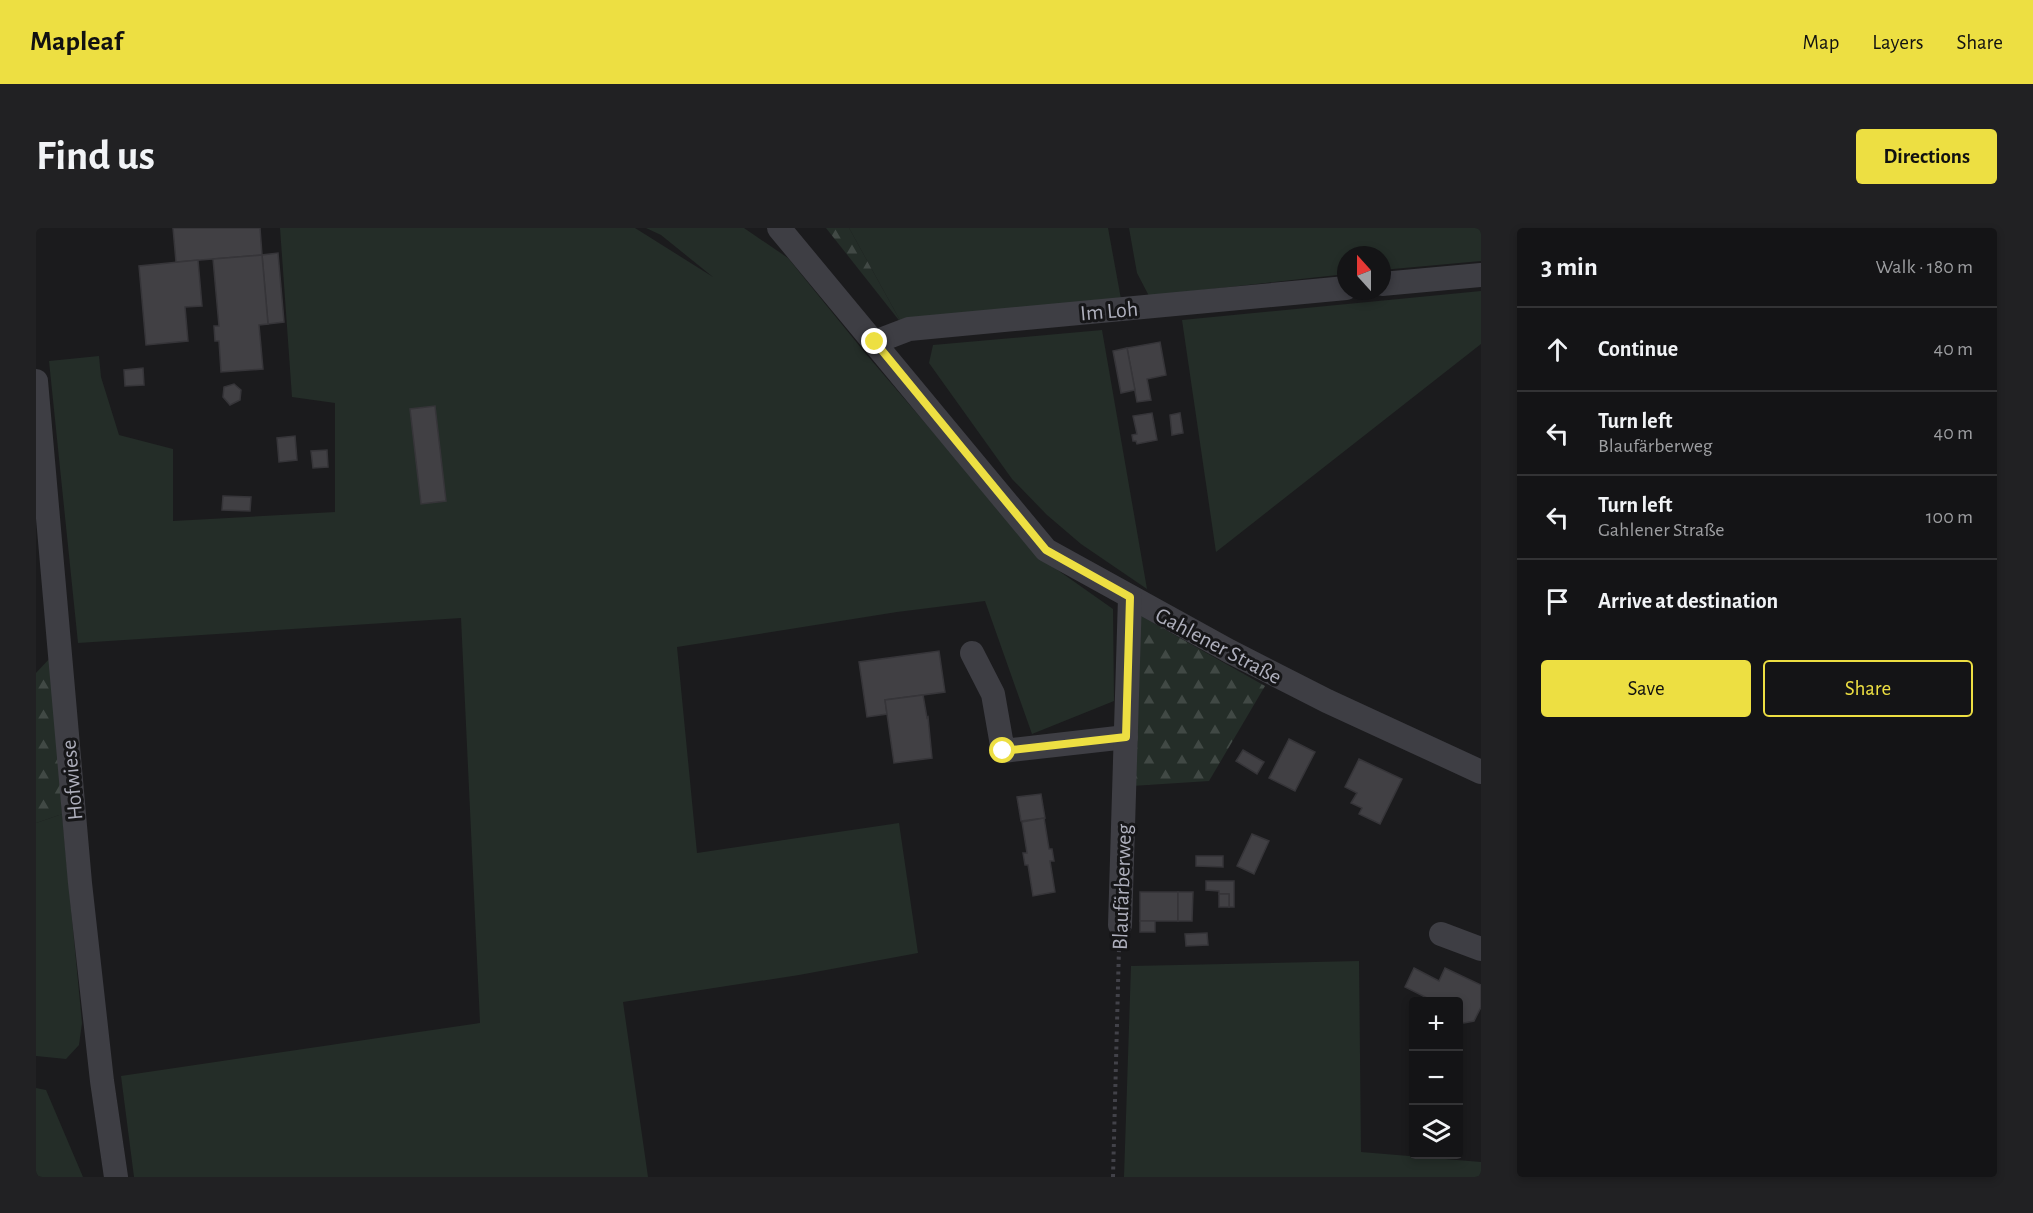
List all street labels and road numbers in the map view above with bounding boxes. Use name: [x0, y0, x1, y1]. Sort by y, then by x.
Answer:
street label: Im Loh: [1079, 298, 1139, 324]
street label: Gahlener Straße: [1152, 603, 1285, 688]
street label: Hofwiese: [58, 739, 86, 821]
street label: Blaufärberweg: [1109, 823, 1135, 950]

